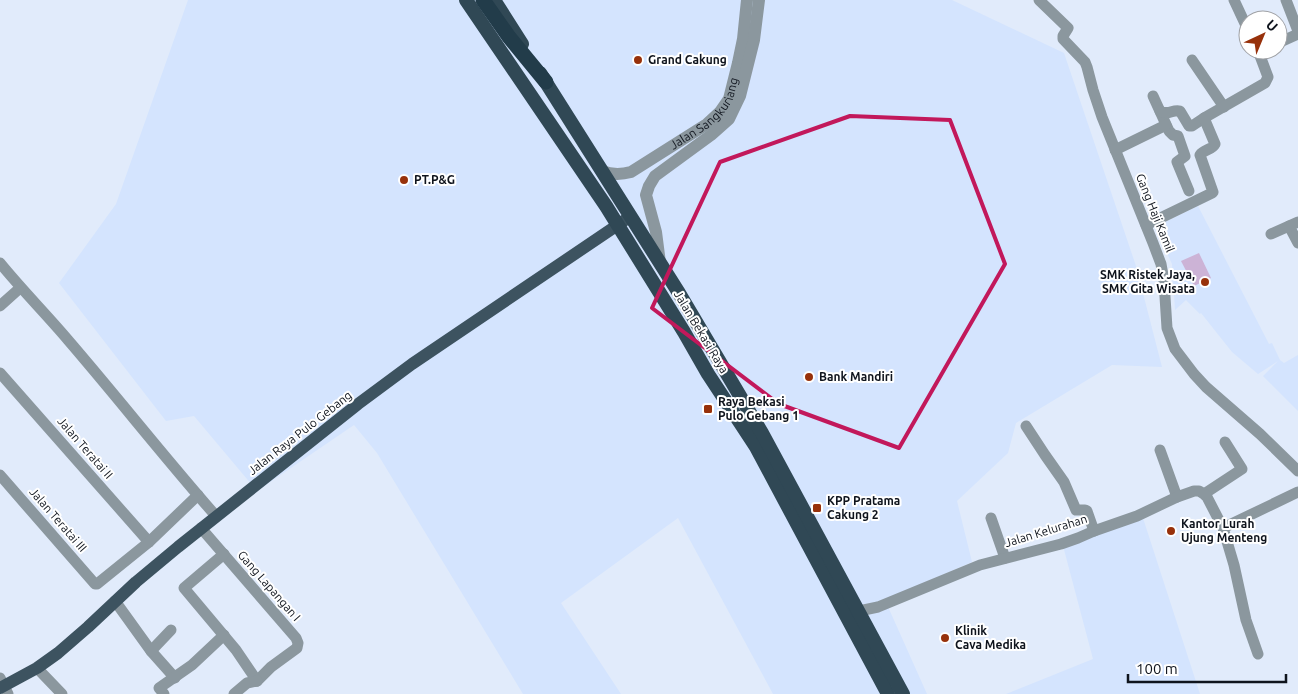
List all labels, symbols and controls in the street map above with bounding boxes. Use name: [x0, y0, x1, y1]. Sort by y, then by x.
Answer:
north arrow: [1238, 10, 1288, 60]
text: U: [1263, 16, 1281, 35]
place label: Grand Cakung: [648, 53, 727, 66]
marker: Grand Cakung: [632, 54, 644, 66]
street label: Jalan Sangkuriang: [668, 76, 740, 152]
street label: Gang Haji Kamil: [1134, 172, 1177, 254]
place label: PT.P&G: [414, 173, 455, 186]
marker: PT.P&G: [398, 174, 410, 186]
place label: SMK Ristek Jaya, SMK Gita Wisata: [1100, 268, 1195, 295]
marker: SMK Ristek Jaya, SMK Gita Wisata: [1199, 276, 1211, 288]
street label: Jalan Bekasi Raya: [672, 288, 731, 375]
place label: Bank Mandiri: [819, 370, 893, 383]
marker: Bank Mandiri: [803, 371, 815, 383]
street label: Jalan Raya Pulo Gebang: [245, 388, 354, 477]
place label: Raya Bekasi Pulo Gebang 1: [718, 395, 799, 422]
marker: Raya Bekasi Pulo Gebang 1: [702, 403, 714, 415]
street label: Jalan Teratai II: [55, 414, 116, 481]
street label: Jalan Teratai III: [27, 485, 90, 554]
place label: KPP Pratama Cakung 2: [827, 494, 900, 521]
marker: KPP Pratama Cakung 2: [811, 502, 823, 514]
street label: Jalan Kelurahan: [1003, 512, 1089, 549]
place label: Kantor Lurah Ujung Menteng: [1181, 517, 1267, 544]
marker: Kantor Lurah Ujung Menteng: [1165, 525, 1177, 537]
street label: Gang Lapangan I: [235, 548, 303, 623]
place label: Klinik Cava Medika: [955, 624, 1026, 651]
marker: Klinik Cava Medika: [939, 632, 951, 644]
scale bar: [1128, 652, 1286, 684]
text: 100 m: [1136, 660, 1178, 677]

